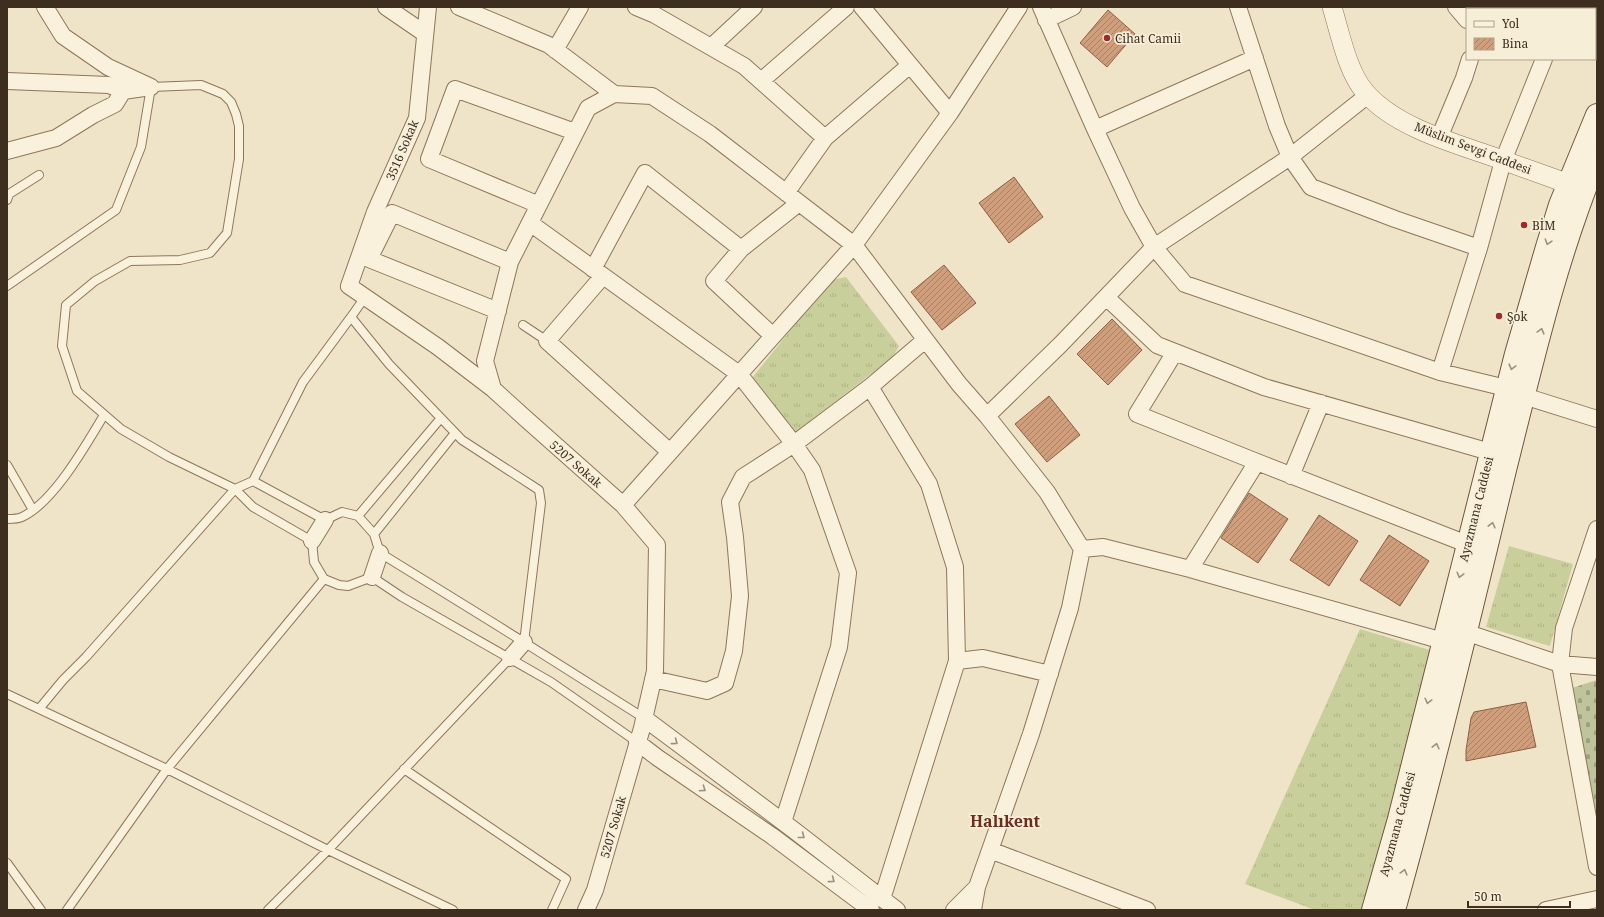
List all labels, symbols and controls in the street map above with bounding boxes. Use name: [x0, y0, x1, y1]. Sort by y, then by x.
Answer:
legend: [1466, 8, 1596, 60]
text: Yol: [1501, 15, 1520, 32]
place label: Cihat Camii: [1115, 30, 1181, 47]
marker: Cihat Camii: [1102, 33, 1112, 43]
text: Bina: [1502, 35, 1528, 52]
street label: 3516 Sokak: [382, 116, 423, 183]
street label: Müslim Sevgi Caddesi: [1412, 118, 1534, 178]
place label: BİM: [1532, 217, 1556, 234]
marker: BİM: [1519, 220, 1529, 230]
one-way arrow: [1544, 239, 1553, 246]
place label: Şok: [1507, 308, 1528, 325]
marker: Şok: [1494, 311, 1504, 321]
one-way arrow: [1536, 328, 1545, 335]
one-way arrow: [1508, 364, 1517, 371]
street label: 5207 Sokak: [546, 437, 607, 492]
street label: Ayazmana Caddesi: [1455, 455, 1497, 563]
one-way arrow: [1487, 522, 1495, 528]
one-way arrow: [1456, 572, 1464, 578]
one-way arrow: [1425, 698, 1433, 704]
one-way arrow: [671, 737, 678, 744]
one-way arrow: [1432, 743, 1440, 750]
street label: Ayazmana Caddesi: [1375, 770, 1419, 878]
one-way arrow: [699, 784, 706, 792]
street label: 5207 Sokak: [596, 793, 630, 860]
district label: Halıkent: [970, 810, 1041, 832]
one-way arrow: [797, 832, 804, 839]
one-way arrow: [1399, 869, 1408, 876]
one-way arrow: [827, 876, 834, 883]
scale bar: [1468, 883, 1570, 909]
text: 50 m: [1474, 888, 1502, 905]

